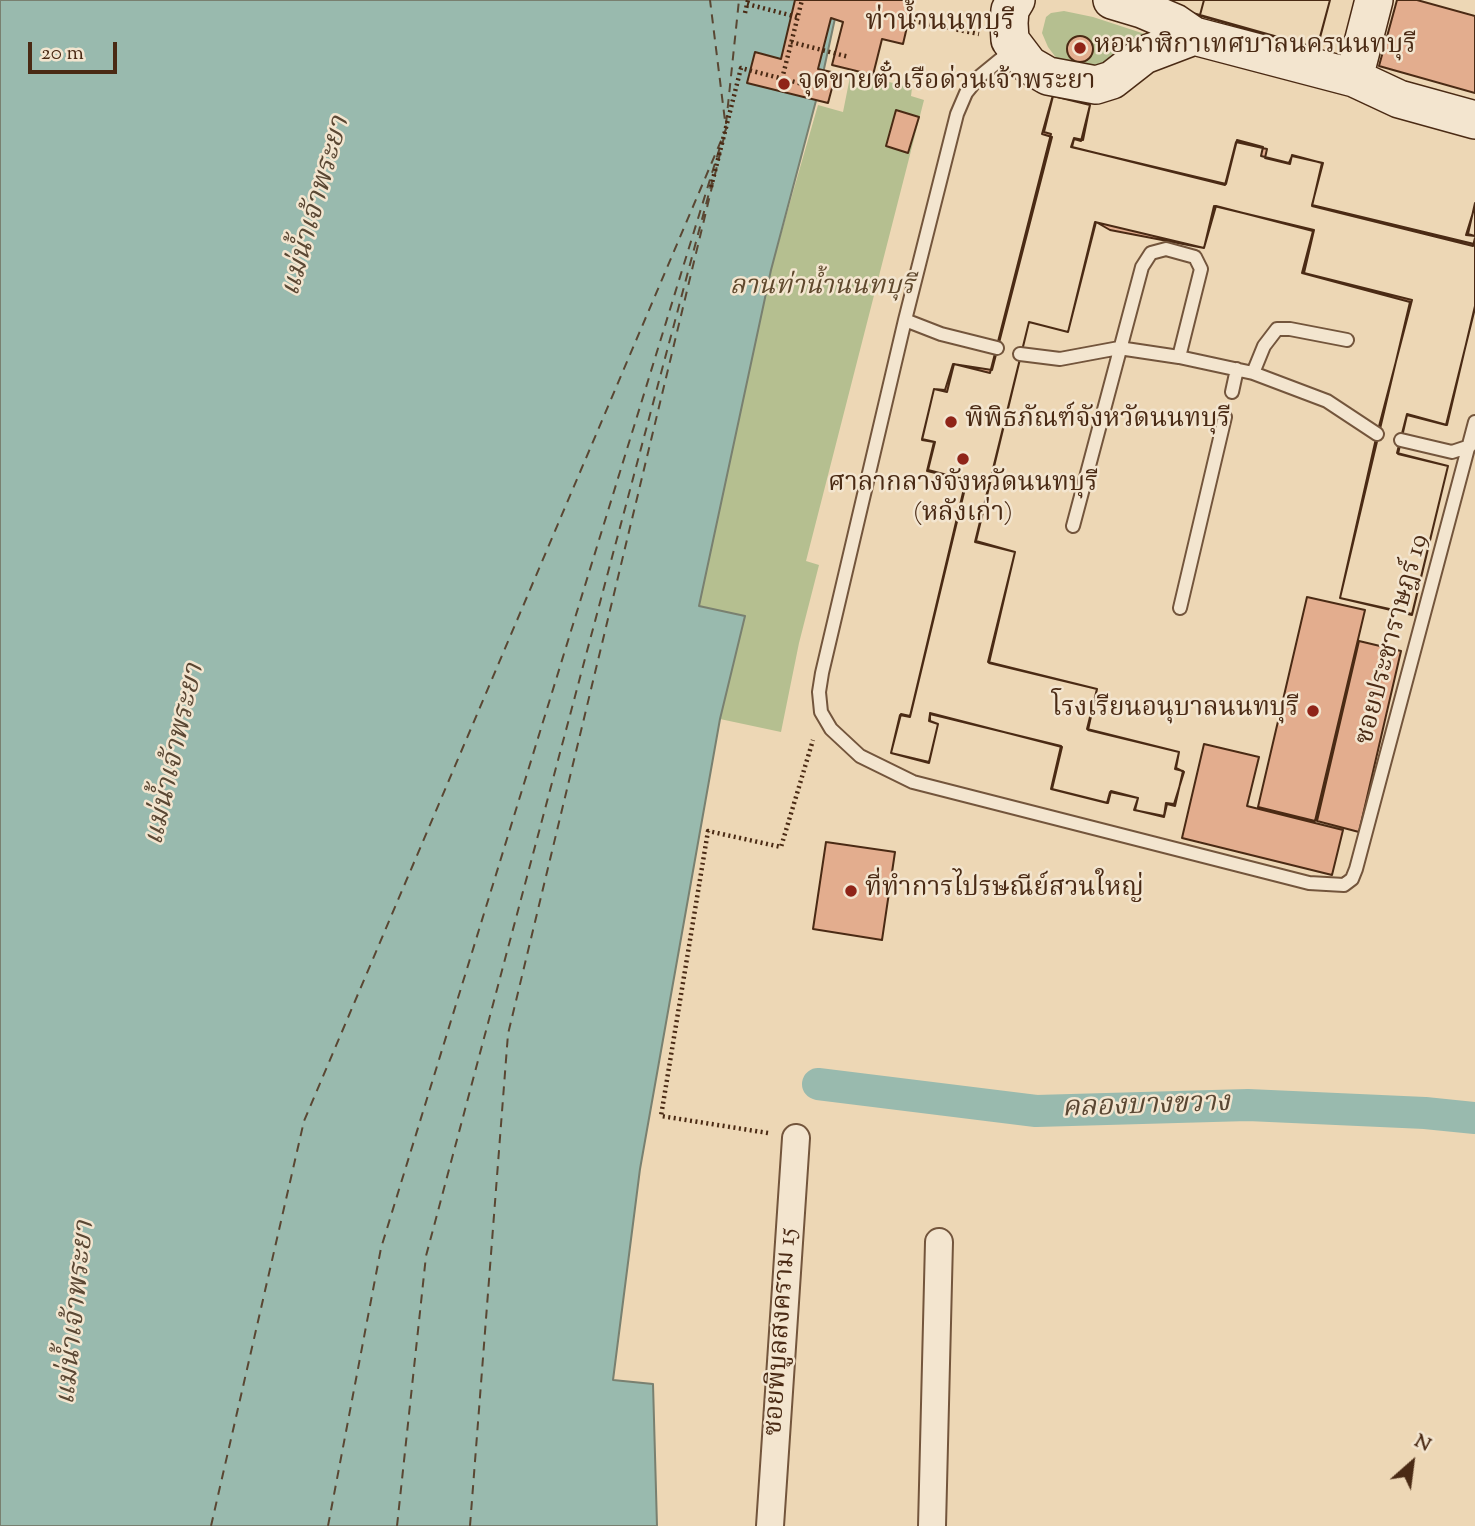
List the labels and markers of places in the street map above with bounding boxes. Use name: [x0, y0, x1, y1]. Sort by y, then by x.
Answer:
place label: หอนาฬิกาเทศบาลนครนนทบุรี: [1094, 32, 1416, 64]
marker: หอนาฬิกาเทศบาลนครนนทบุรี: [1072, 40, 1088, 56]
place label: จุดขายตั๋วเรือด่วนเจ้าพระยา: [798, 68, 1096, 100]
marker: จุดขายตั๋วเรือด่วนเจ้าพระยา: [776, 76, 792, 92]
place label: พิพิธภัณฑ์จังหวัดนนทบุรี: [965, 406, 1230, 438]
marker: พิพิธภัณฑ์จังหวัดนนทบุรี: [943, 414, 959, 430]
marker: ศาลากลางจังหวัดนนทบุรี (หลังเก่า): [955, 451, 971, 467]
place label: ศาลากลางจังหวัดนนทบุรี (หลังเก่า): [828, 470, 1098, 532]
place label: โรงเรียนอนุบาลนนทบุรี: [1051, 695, 1299, 727]
marker: โรงเรียนอนุบาลนนทบุรี: [1305, 703, 1321, 719]
place label: ที่ทำการไปรษณีย์สวนใหญ่: [865, 875, 1144, 907]
marker: ที่ทำการไปรษณีย์สวนใหญ่: [843, 883, 859, 899]

